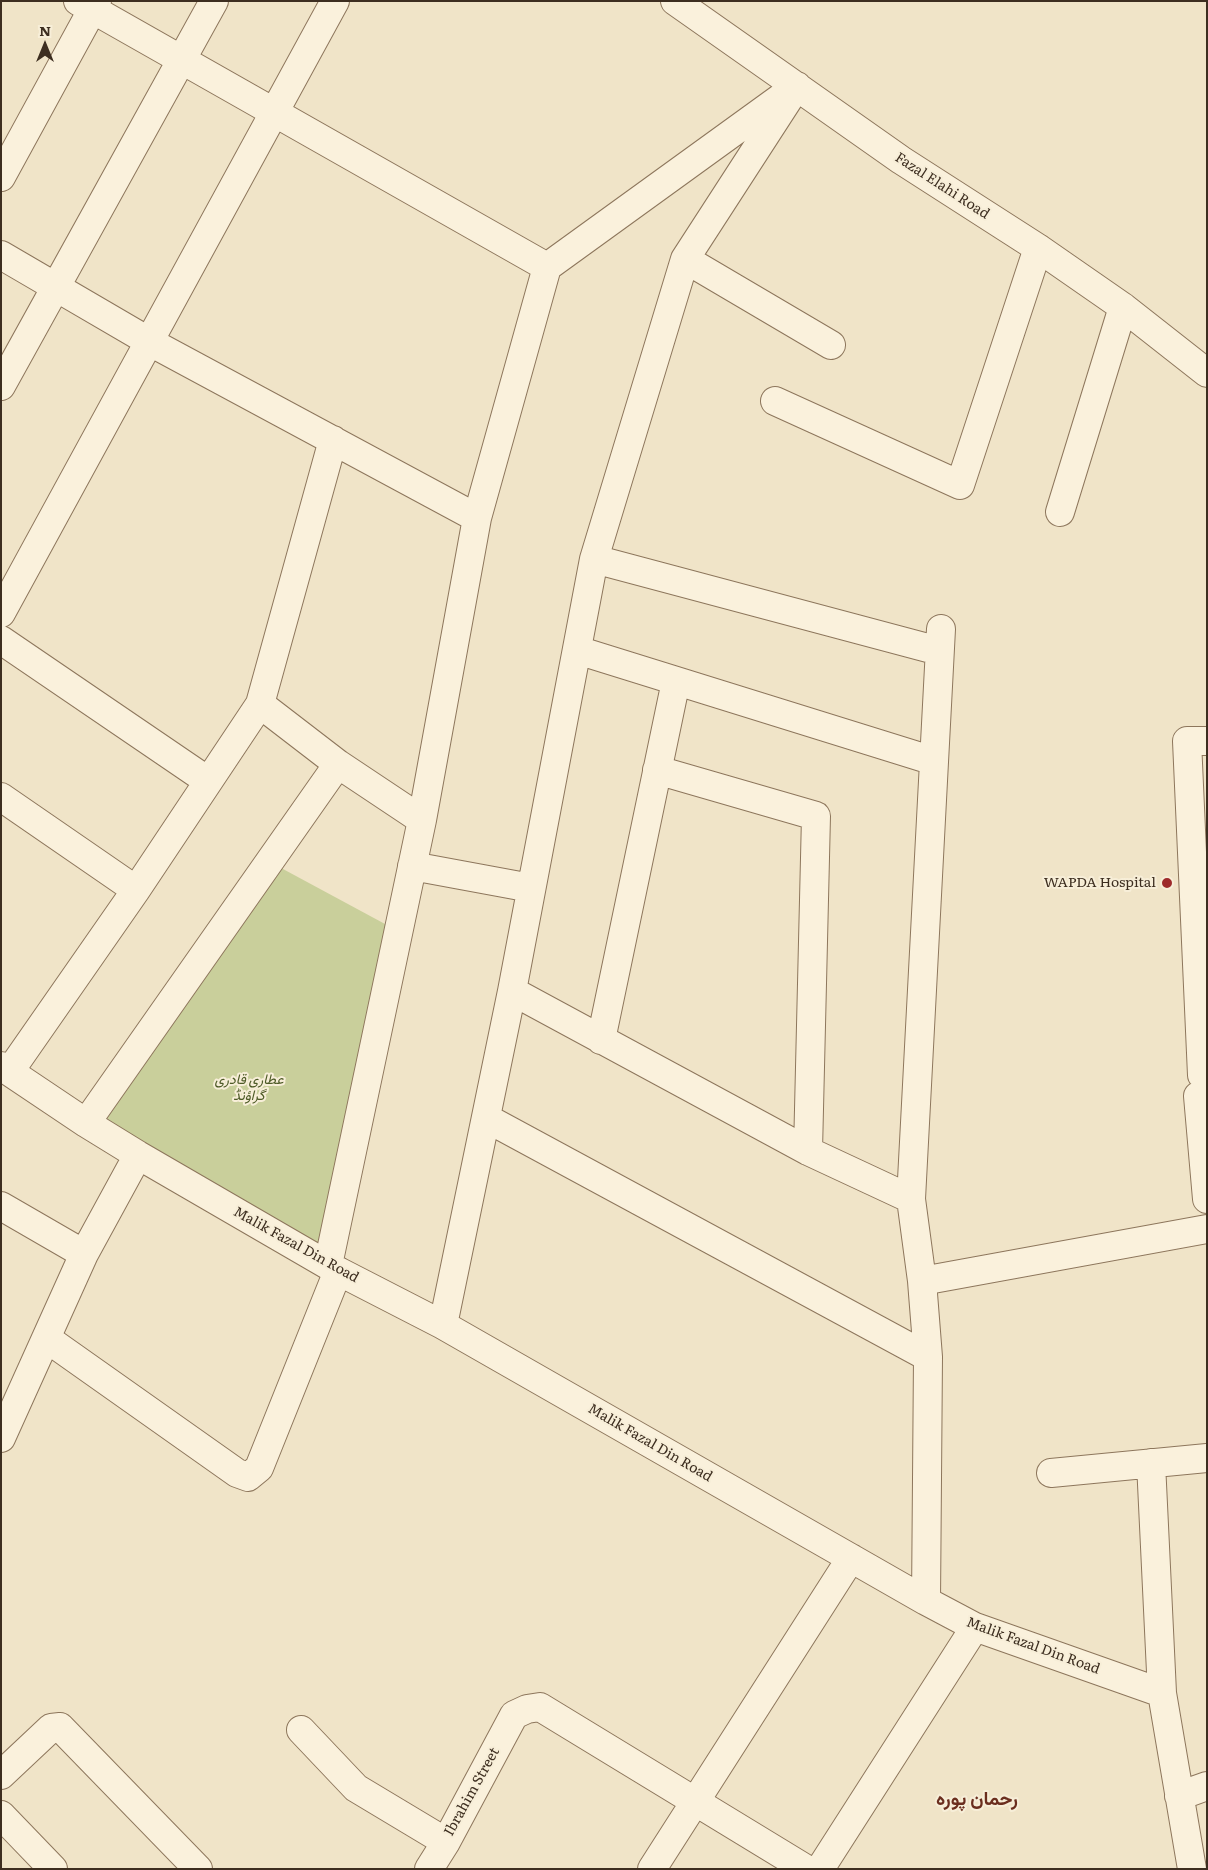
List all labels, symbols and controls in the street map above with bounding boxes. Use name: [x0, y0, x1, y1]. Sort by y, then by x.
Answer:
north arrow: [20, 20, 70, 70]
text: N: [39, 20, 51, 40]
street label: Fazal Elahi Road: [892, 149, 992, 223]
place label: WAPDA Hospital: [1044, 875, 1156, 891]
marker: WAPDA Hospital: [1160, 876, 1174, 890]
park label: عطاری قادری گراؤنڈ: [214, 1072, 284, 1104]
street label: Malik Fazal Din Road: [230, 1204, 362, 1286]
street label: Malik Fazal Din Road: [585, 1401, 715, 1485]
street label: Malik Fazal Din Road: [964, 1614, 1102, 1678]
street label: Ibrahim Street: [441, 1745, 503, 1839]
district label: رحمان پورہ: [936, 1788, 1018, 1810]

